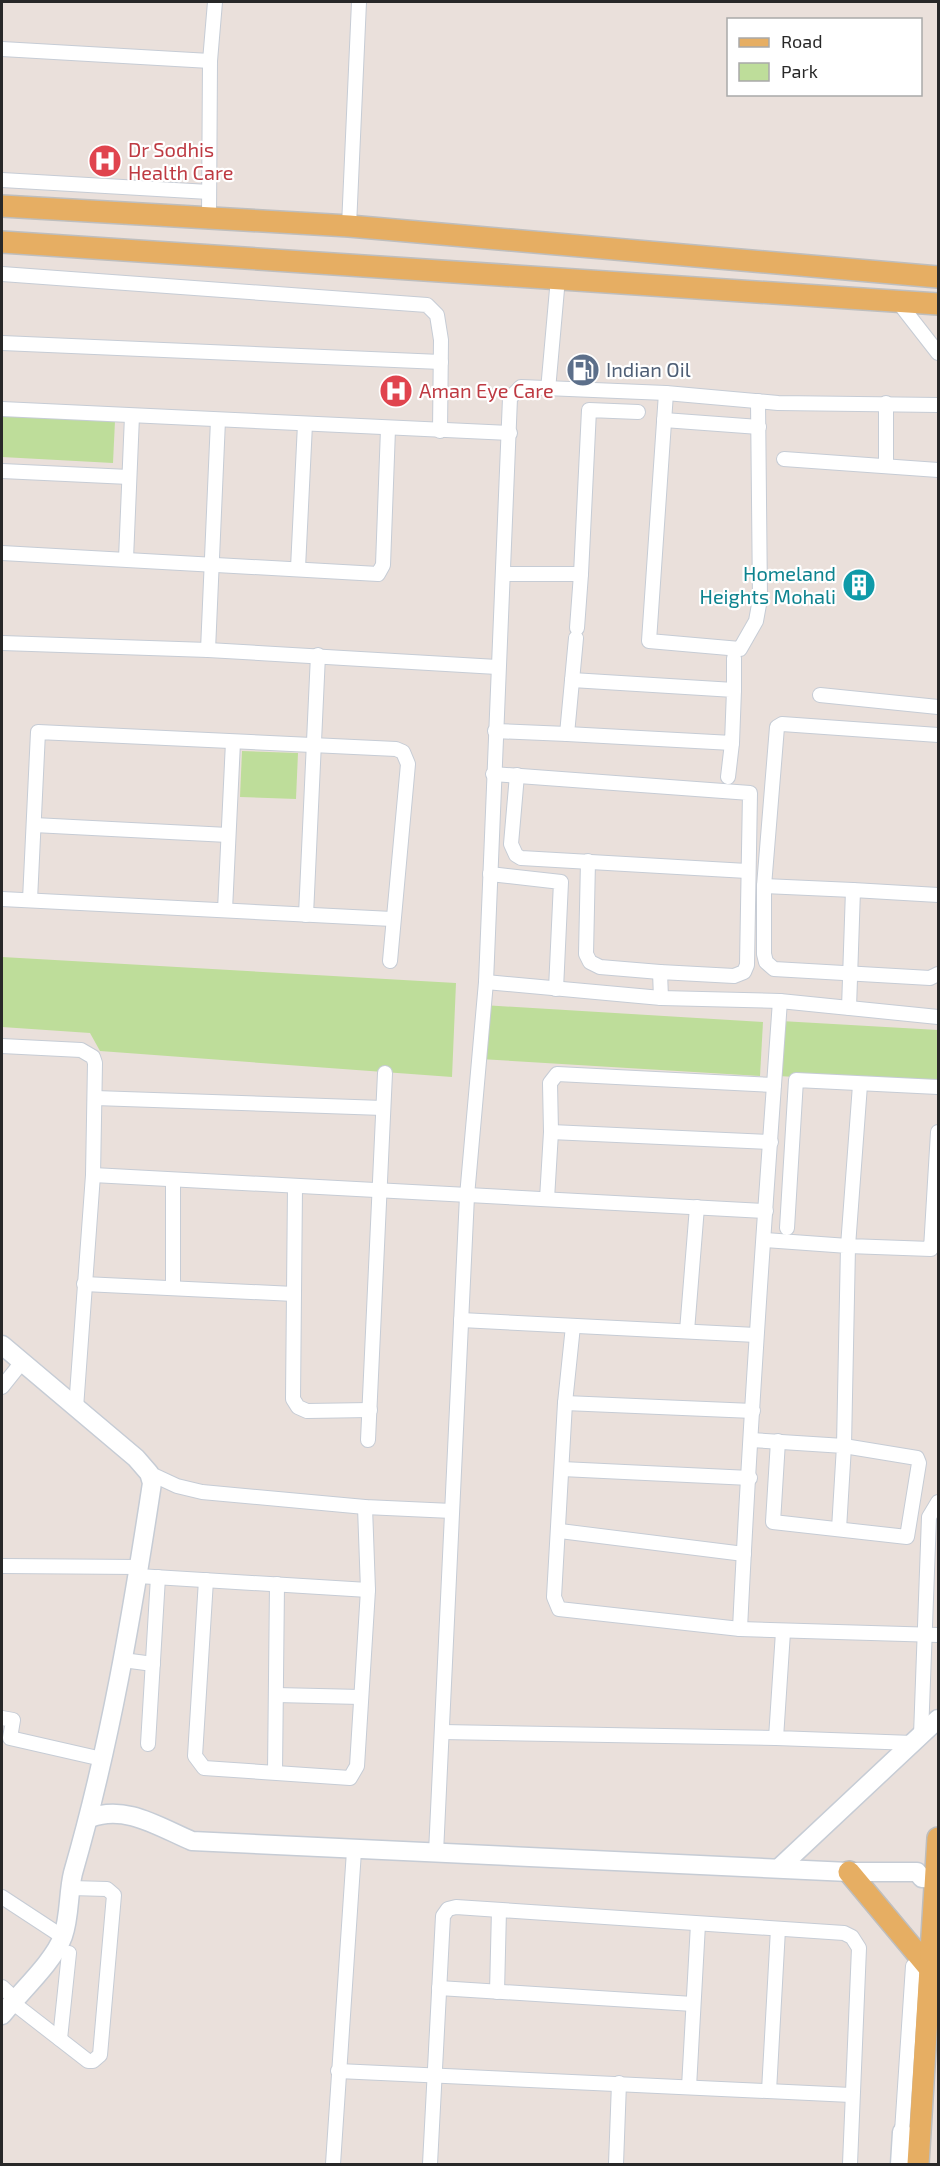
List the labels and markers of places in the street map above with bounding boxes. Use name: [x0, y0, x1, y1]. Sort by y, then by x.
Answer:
place label: Dr Sodhis Health Care: [128, 137, 233, 184]
hospital icon: Dr Sodhis Health Care: [87, 143, 123, 179]
fuel station icon: Indian Oil: [565, 352, 601, 388]
place label: Indian Oil: [606, 357, 691, 381]
hospital icon: Aman Eye Care: [378, 373, 414, 409]
place label: Aman Eye Care: [419, 378, 554, 402]
place label: Homeland Heights Mohali: [700, 561, 836, 608]
building icon: Homeland Heights Mohali: [841, 567, 877, 603]

